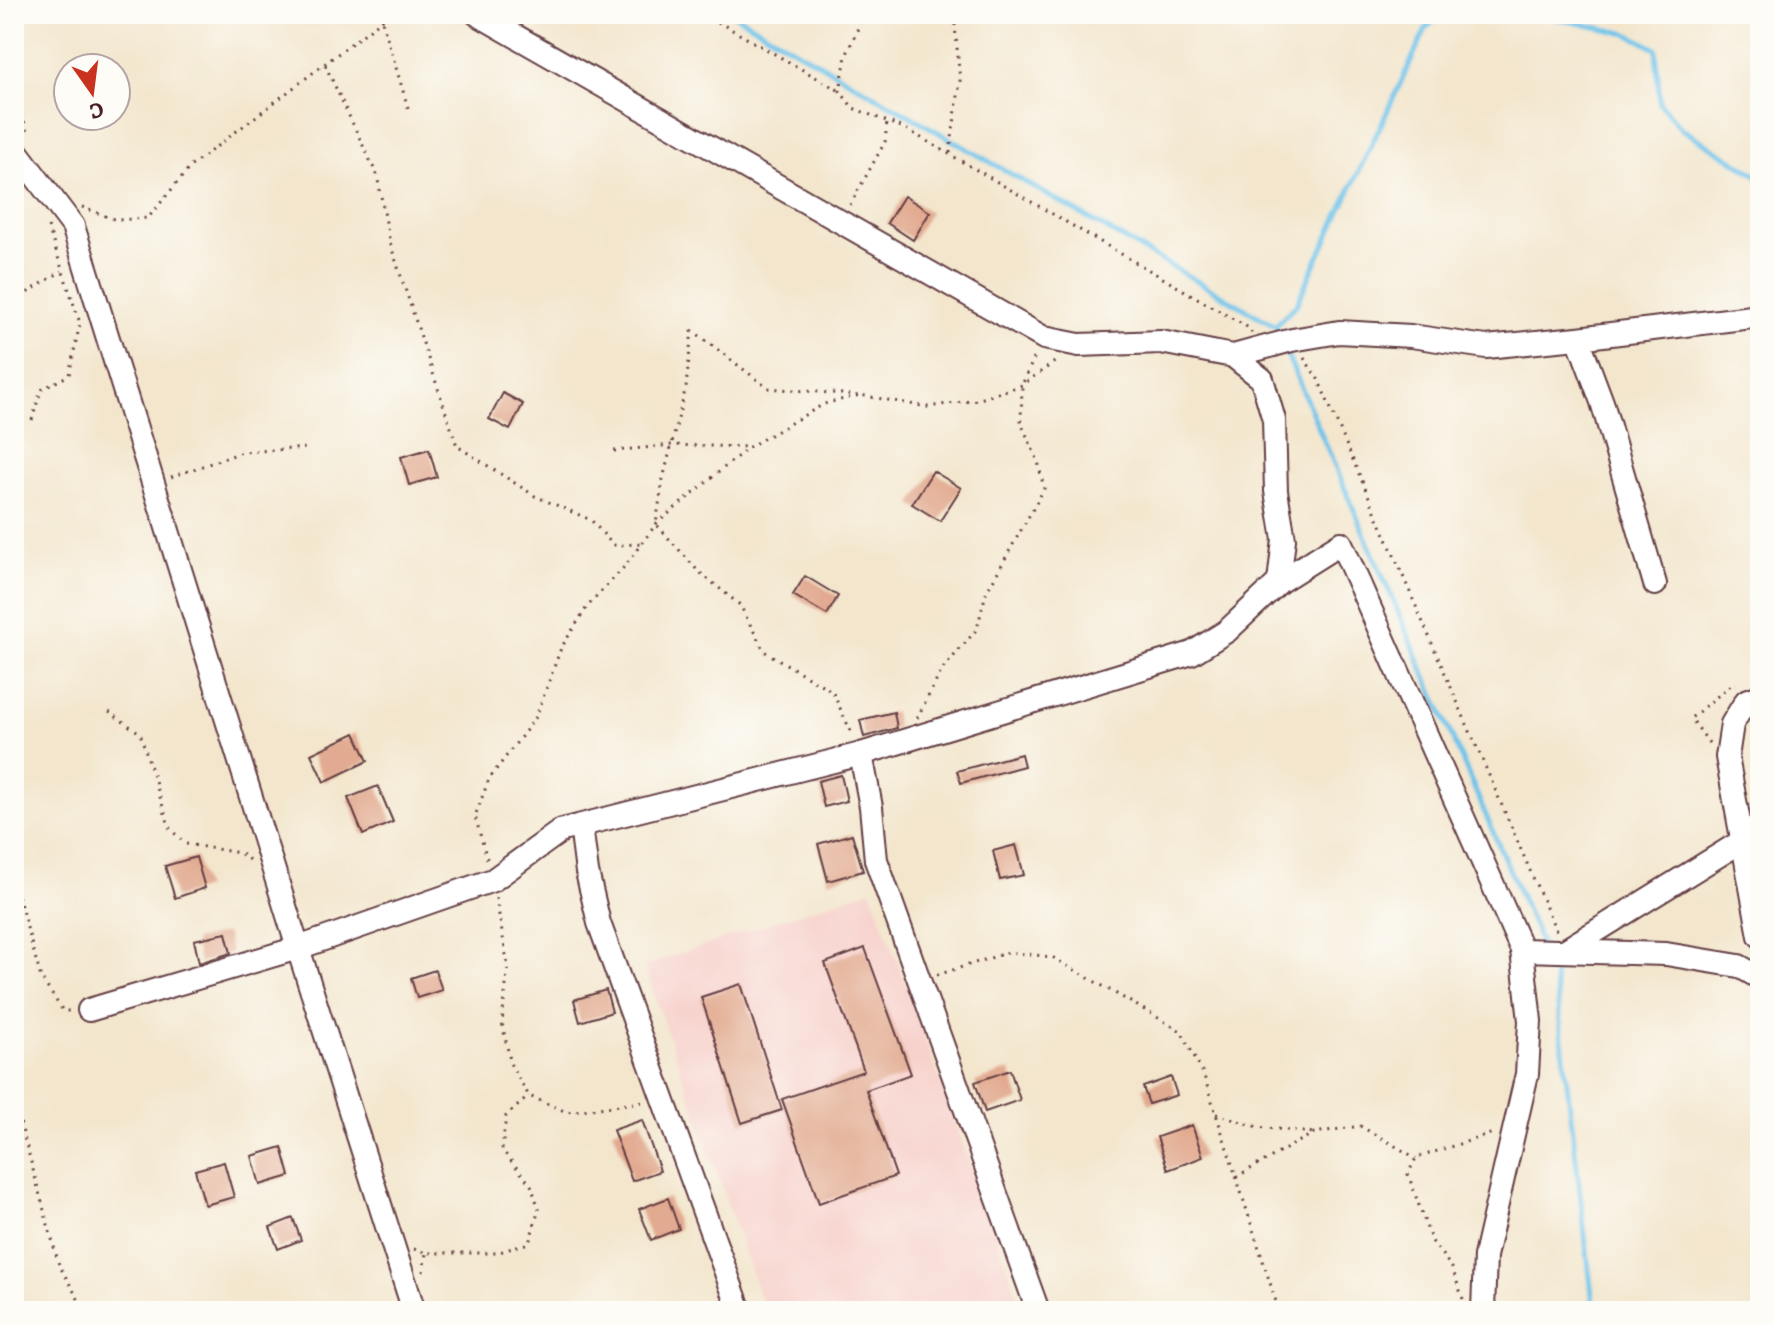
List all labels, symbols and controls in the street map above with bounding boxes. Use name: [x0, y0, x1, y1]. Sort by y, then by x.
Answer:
north arrow: [52, 52, 132, 132]
text: С: [86, 94, 107, 127]

